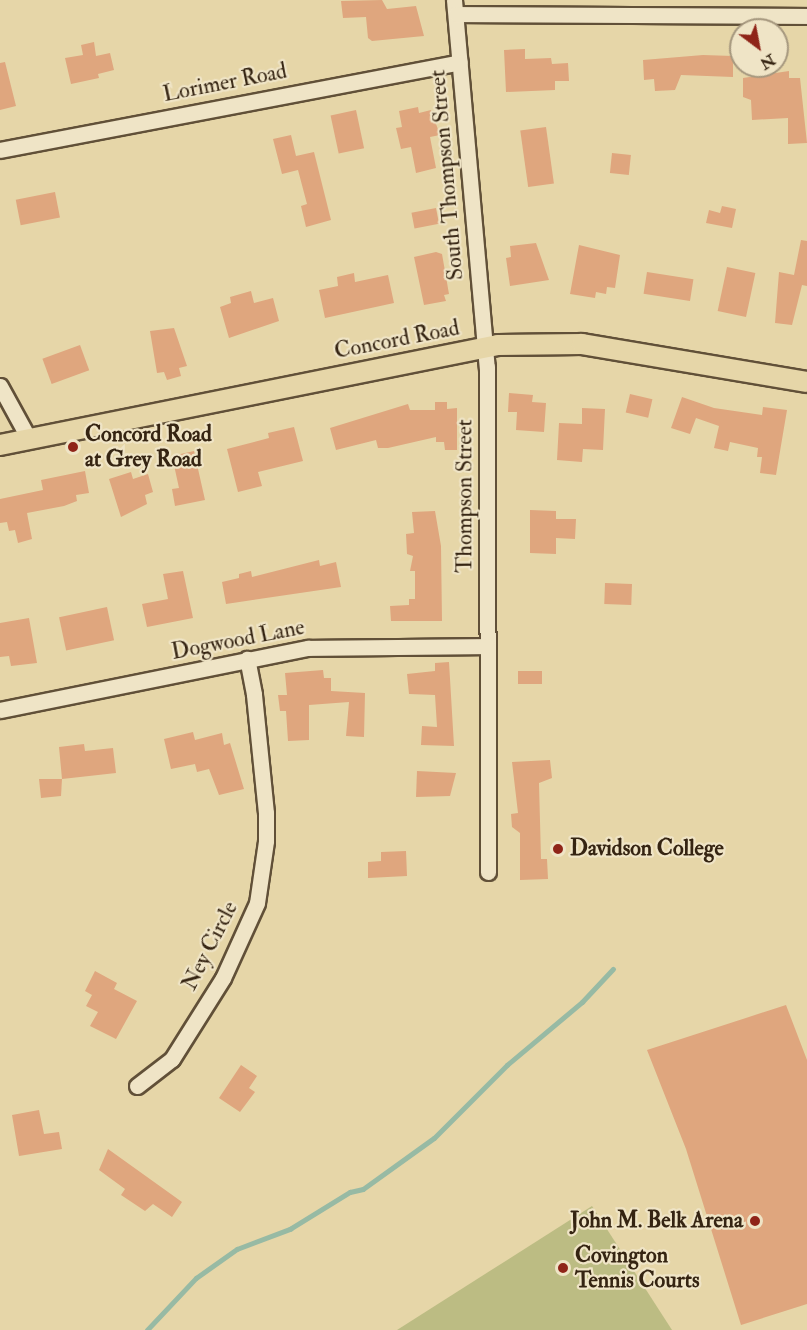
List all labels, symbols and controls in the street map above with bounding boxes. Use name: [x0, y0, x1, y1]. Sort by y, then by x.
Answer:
north arrow: [729, 18, 789, 78]
text: N: [756, 49, 779, 74]
street label: Lorimer Road: [161, 58, 289, 108]
street label: South Thompson Street: [425, 69, 469, 281]
street label: Concord Road: [332, 315, 462, 365]
street label: Thompson Street: [452, 419, 478, 573]
place label: Concord Road at Grey Road: [85, 421, 212, 472]
marker: Concord Road at Grey Road: [66, 440, 80, 454]
street label: Dogwood Lane: [169, 614, 307, 666]
place label: Davidson College: [570, 836, 724, 862]
marker: Davidson College: [551, 842, 565, 856]
street label: Ney Circle: [176, 897, 244, 995]
place label: John M. Belk Arena: [570, 1208, 743, 1234]
marker: John M. Belk Arena: [748, 1214, 762, 1228]
place label: Covington Tennis Courts: [575, 1242, 699, 1294]
marker: Covington Tennis Courts: [556, 1261, 570, 1275]

